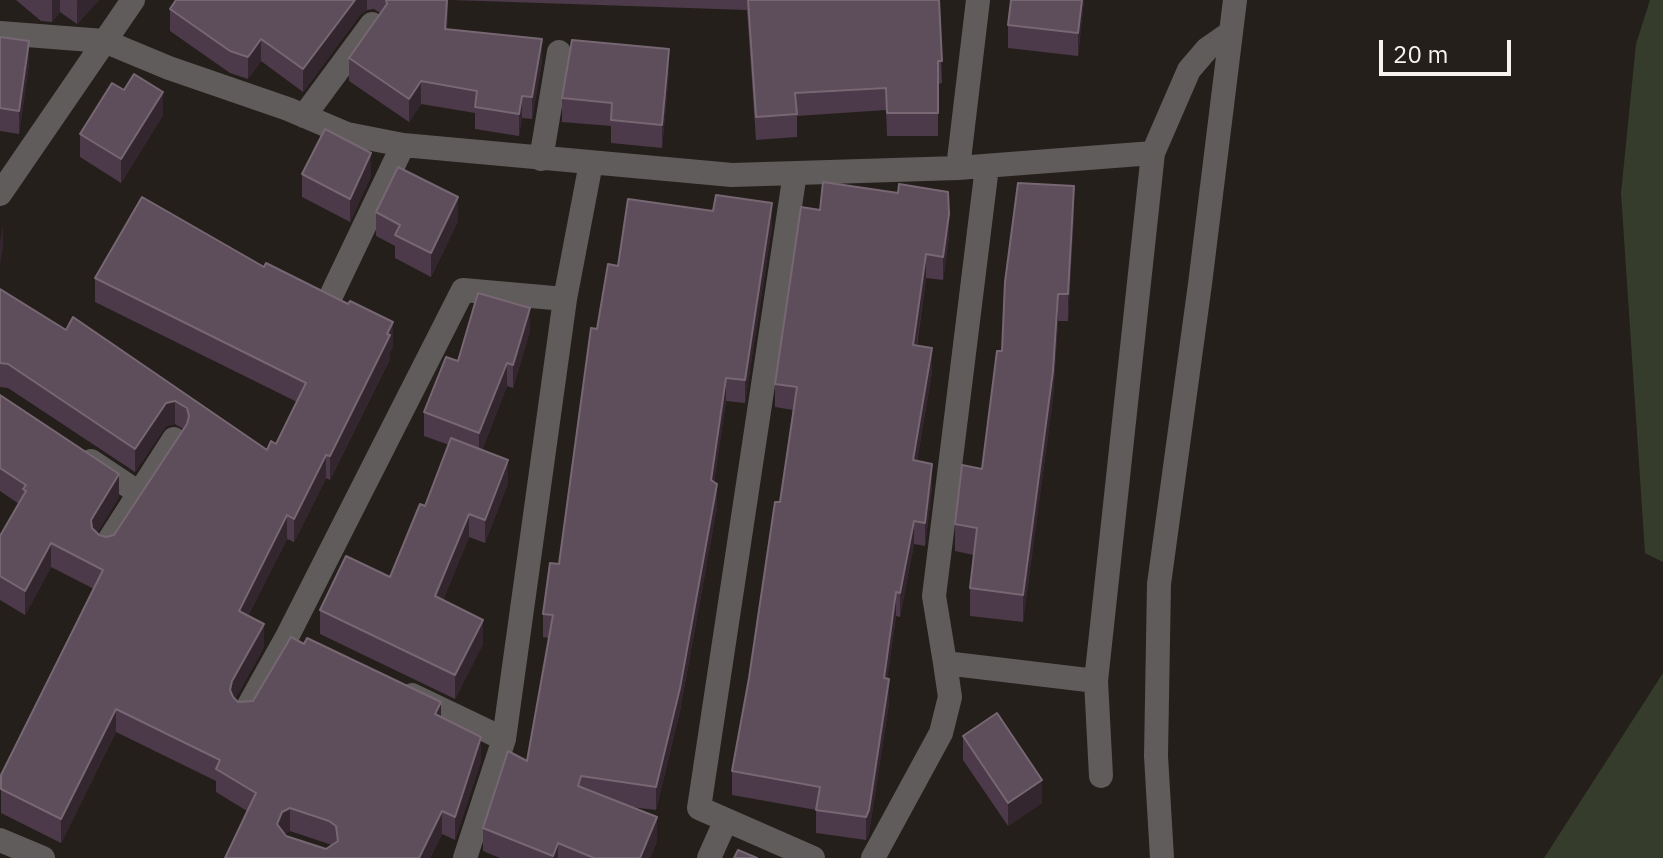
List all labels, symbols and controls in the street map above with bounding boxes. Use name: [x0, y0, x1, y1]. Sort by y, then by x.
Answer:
scale bar: [1383, 24, 1515, 74]
text: 20 m: [1393, 38, 1448, 70]

